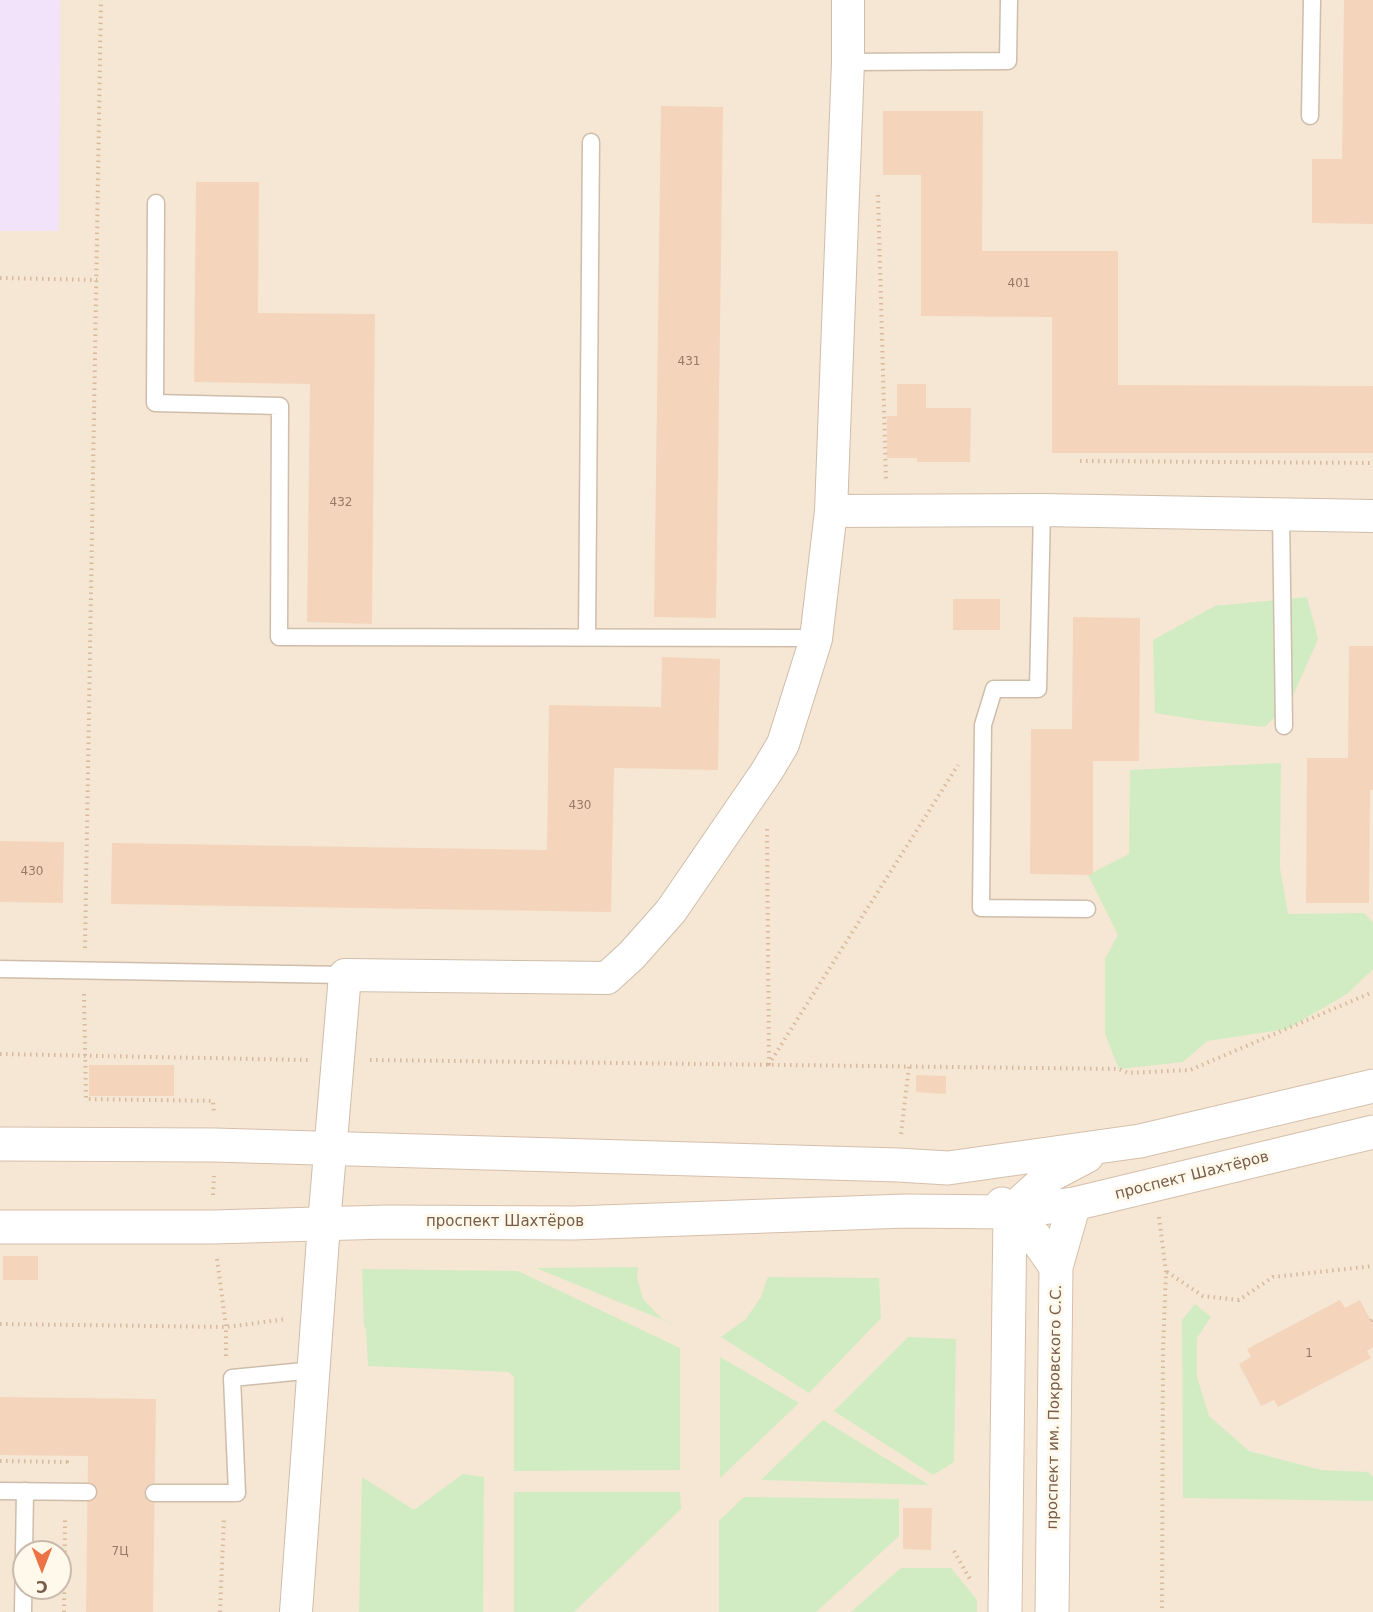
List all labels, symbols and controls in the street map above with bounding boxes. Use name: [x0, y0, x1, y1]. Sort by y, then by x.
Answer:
house number: 401: [1008, 277, 1030, 291]
house number: 431: [678, 355, 700, 369]
house number: 432: [330, 496, 352, 510]
house number: 430: [569, 799, 591, 813]
house number: 430: [21, 865, 43, 879]
street label: проспект Шахтёров: [1113, 1148, 1271, 1204]
street label: проспект Шахтёров: [426, 1213, 584, 1231]
street label: проспект им. Покровского С.С.: [1044, 1284, 1066, 1530]
house number: 1: [1305, 1347, 1313, 1361]
north arrow: [12, 1540, 72, 1600]
house number: 7Ц: [112, 1545, 128, 1559]
text: С: [36, 1577, 48, 1596]

